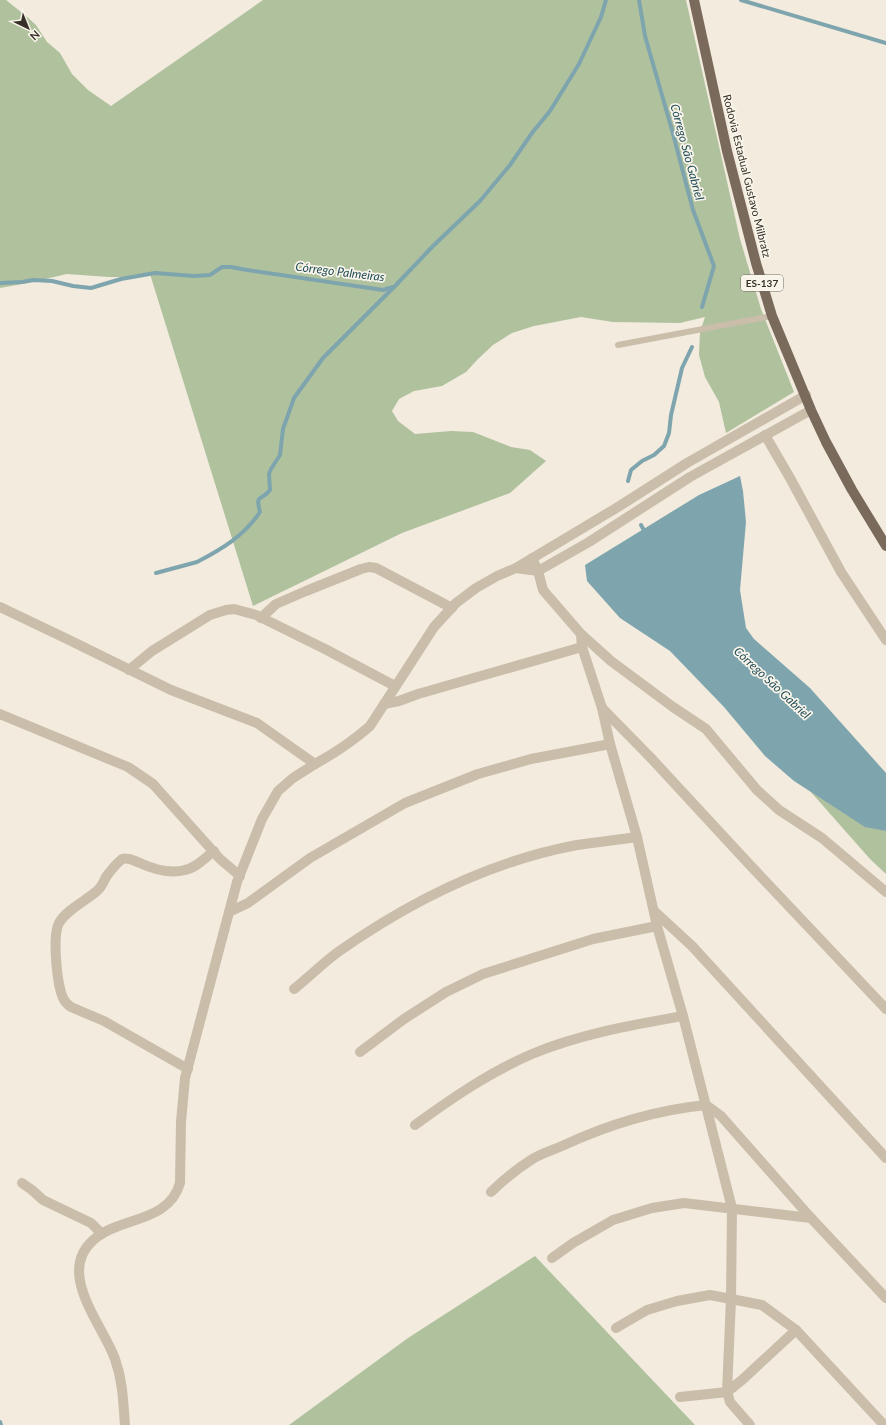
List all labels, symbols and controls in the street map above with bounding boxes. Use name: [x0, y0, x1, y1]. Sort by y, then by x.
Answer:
north arrow: [8, 8, 48, 48]
text: N: [28, 28, 43, 43]
street label: Rodovia Estadual Gustavo Milbratz: [721, 93, 774, 259]
water label: Córrego São Gabriel: [667, 102, 708, 202]
water label: Córrego Palmeiras: [295, 259, 386, 284]
road number: ES-137: [741, 275, 783, 291]
water label: Córrego São Gabriel: [731, 643, 814, 722]

